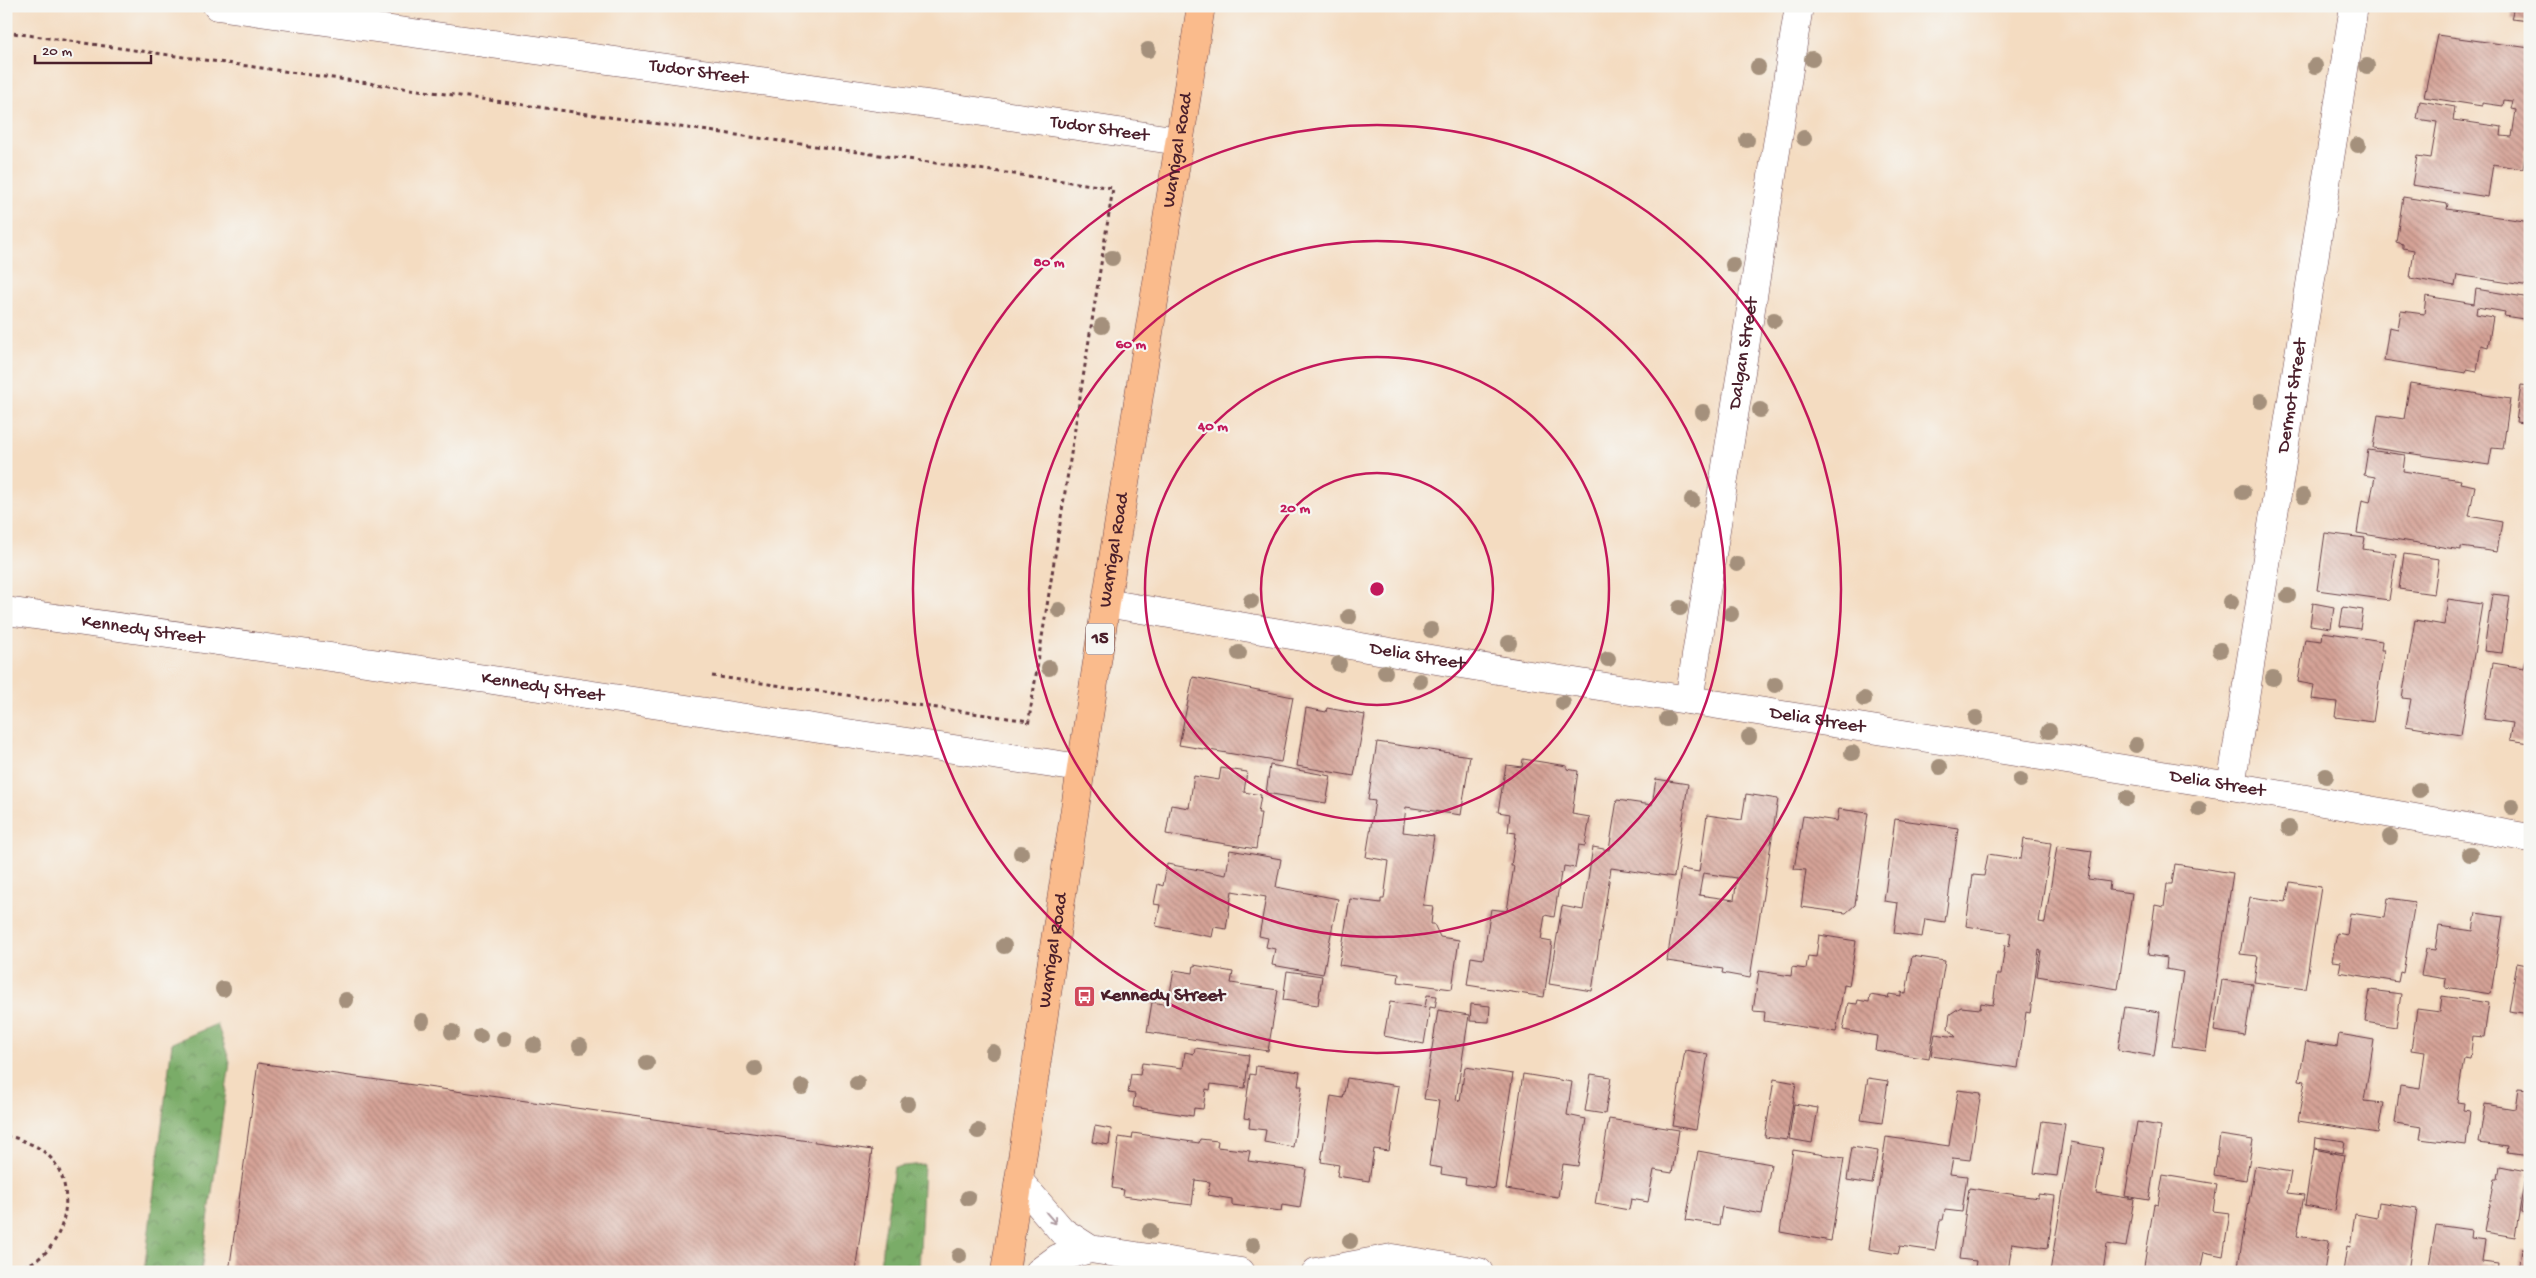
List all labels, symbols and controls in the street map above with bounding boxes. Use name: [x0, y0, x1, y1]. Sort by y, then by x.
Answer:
scale bar: [35, 32, 151, 64]
text: 20 m: [42, 43, 72, 61]
street label: Tudor Street: [647, 54, 751, 91]
street label: Warrigal Road: [1158, 89, 1199, 209]
street label: Tudor Street: [1048, 110, 1152, 148]
text: 80 m: [1034, 254, 1065, 272]
street label: Dalgan Street: [1723, 294, 1764, 413]
street label: Dermot Street: [2272, 335, 2313, 457]
text: 60 m: [1116, 336, 1147, 354]
text: 40 m: [1197, 418, 1228, 436]
street label: Warrigal Road: [1094, 489, 1135, 609]
text: 20 m: [1280, 500, 1310, 518]
centre of rings: [1368, 580, 1386, 598]
street label: Kennedy Street: [80, 610, 208, 651]
road number: 15: [1086, 624, 1114, 654]
street label: Delia Street: [1366, 637, 1469, 676]
street label: Kennedy Street: [480, 667, 608, 708]
street label: Delia Street: [1766, 701, 1869, 740]
street label: Delia Street: [2166, 765, 2269, 804]
street label: Warrigal Road: [1033, 890, 1074, 1010]
bus stop icon: Kennedy Street: [1073, 984, 1097, 1008]
place label: Kennedy Street: [1100, 985, 1227, 1008]
one-way arrow: [1045, 1211, 1056, 1224]

